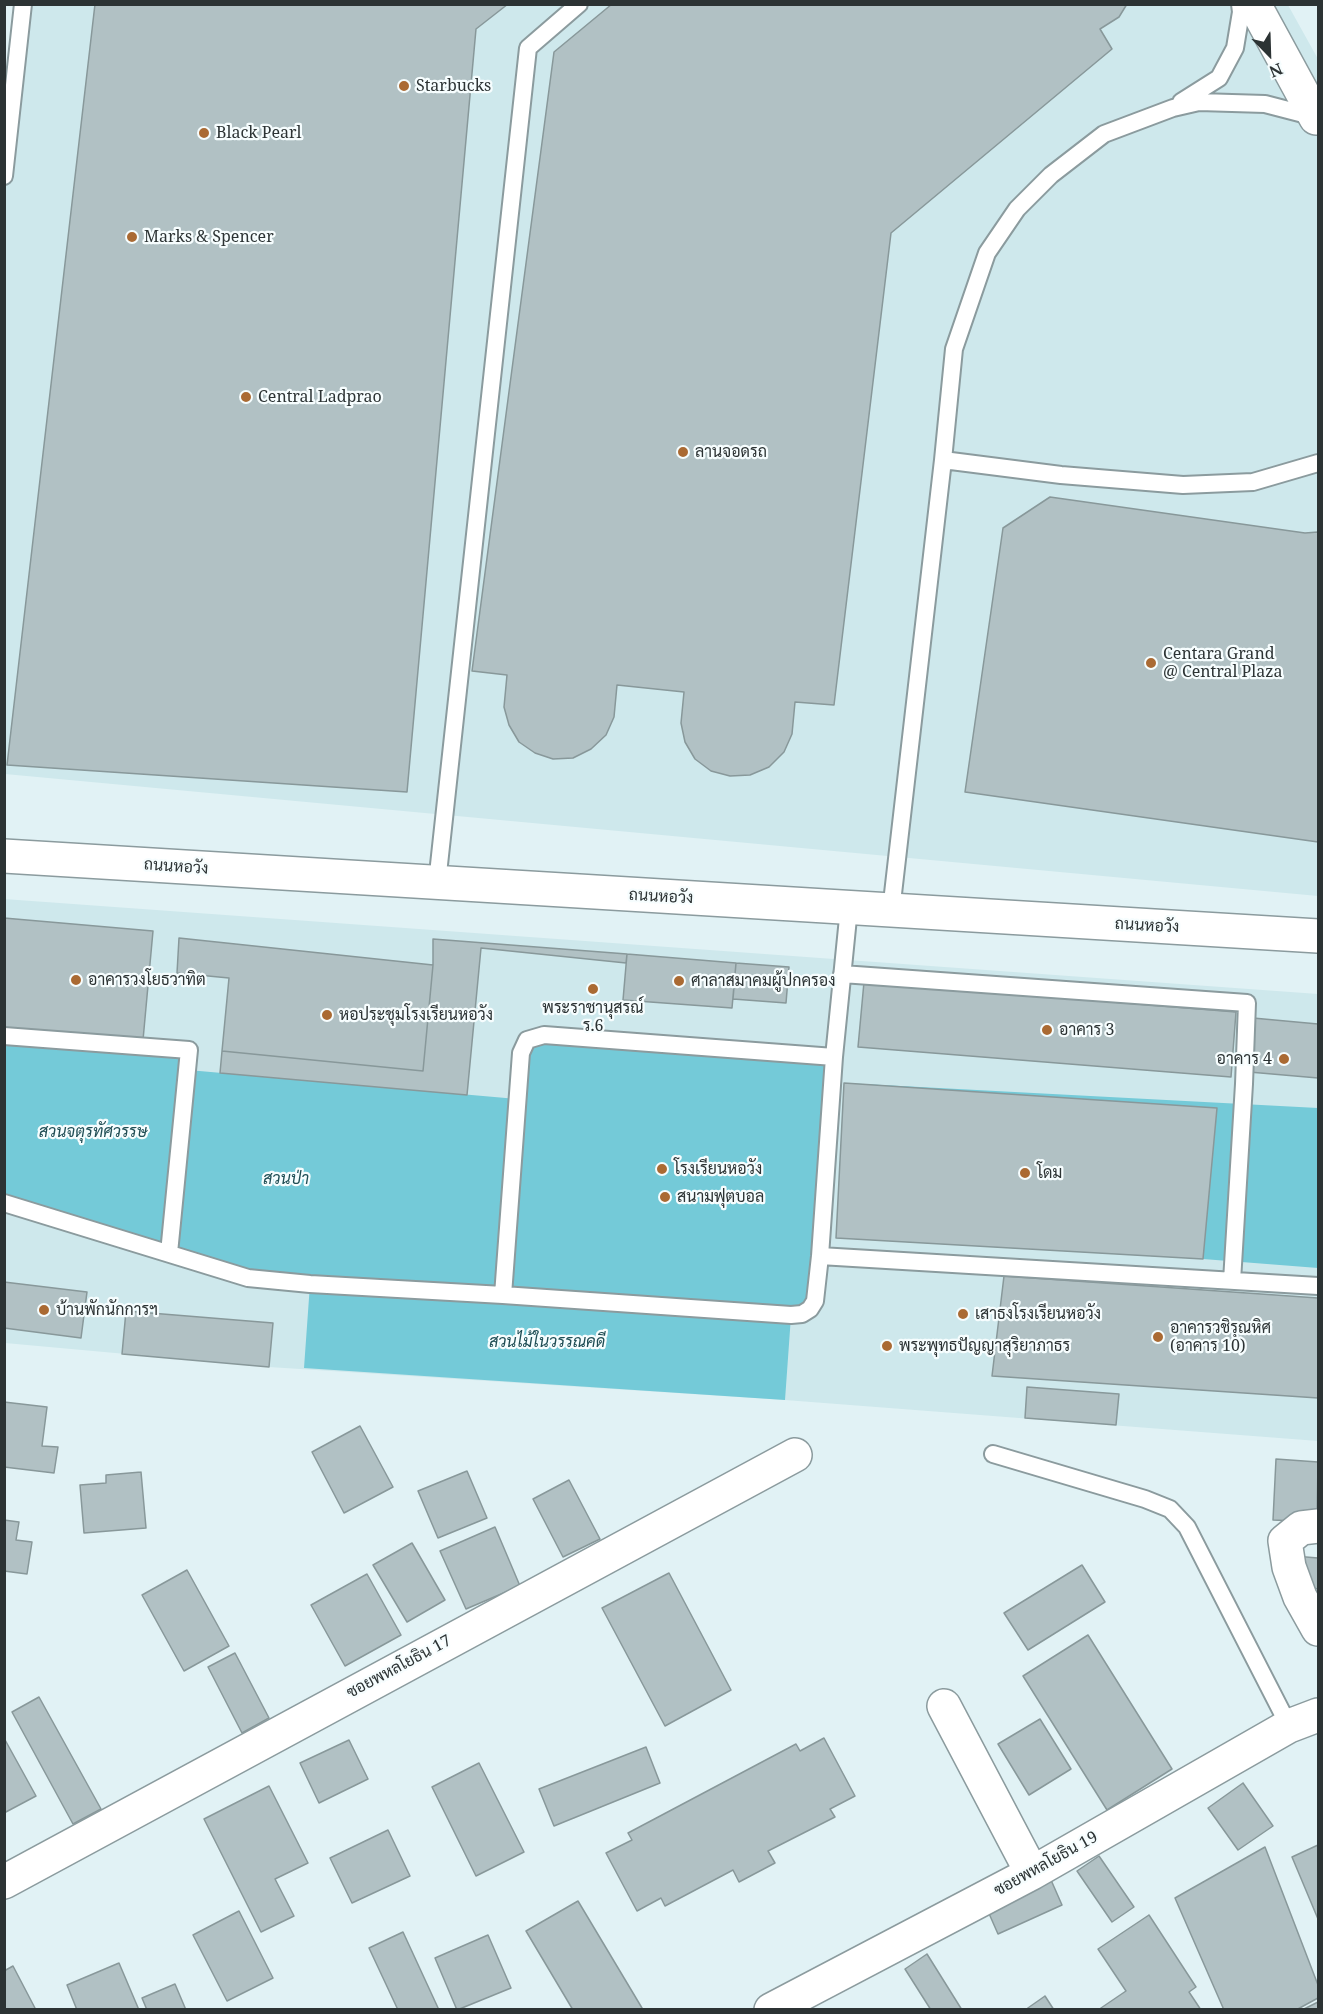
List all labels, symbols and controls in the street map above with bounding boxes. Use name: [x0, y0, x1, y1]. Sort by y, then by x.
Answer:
north arrow: [1239, 24, 1299, 84]
text: N: [1266, 58, 1286, 83]
place label: Starbucks: [416, 76, 491, 96]
marker: Starbucks: [397, 79, 411, 93]
place label: Black Pearl: [216, 123, 302, 143]
marker: Black Pearl: [197, 126, 211, 140]
place label: Marks & Spencer: [144, 227, 274, 247]
marker: Marks & Spencer: [125, 230, 139, 244]
place label: Central Ladprao: [258, 387, 382, 407]
marker: Central Ladprao: [239, 390, 253, 404]
place label: ลานจอดรถ: [695, 442, 767, 462]
marker: ลานจอดรถ: [676, 445, 690, 459]
place label: Centara Grand @ Central Plaza: [1163, 644, 1282, 682]
marker: Centara Grand @ Central Plaza: [1144, 656, 1158, 670]
street label: ถนนหอวัง: [143, 855, 209, 879]
street label: ถนนหอวัง: [628, 886, 694, 908]
street label: ถนนหอวัง: [1114, 915, 1180, 937]
place label: อาคารวงโยธวาทิต: [88, 970, 206, 990]
place label: ศาลาสมาคมผู้ปกครอง: [691, 971, 835, 991]
marker: อาคารวงโยธวาทิต: [69, 973, 83, 987]
marker: ศาลาสมาคมผู้ปกครอง: [672, 974, 686, 988]
marker: พระราชานุสรณ์ ร.6: [586, 982, 600, 996]
place label: พระราชานุสรณ์ ร.6: [542, 998, 644, 1036]
place label: หอประชุมโรงเรียนหอวัง: [339, 1005, 493, 1025]
marker: หอประชุมโรงเรียนหอวัง: [320, 1008, 334, 1022]
place label: อาคาร 3: [1059, 1020, 1114, 1040]
marker: อาคาร 3: [1040, 1023, 1054, 1037]
place label: อาคาร 4: [1217, 1049, 1272, 1069]
marker: อาคาร 4: [1277, 1052, 1291, 1066]
park label: สวนจตุรทัศวรรษ: [39, 1122, 147, 1142]
place label: โรงเรียนหอวัง: [674, 1159, 762, 1179]
marker: โรงเรียนหอวัง: [655, 1162, 669, 1176]
place label: โดม: [1037, 1163, 1062, 1183]
marker: โดม: [1018, 1166, 1032, 1180]
park label: สวนป่า: [263, 1169, 309, 1189]
place label: สนามฟุตบอล: [677, 1187, 764, 1207]
marker: สนามฟุตบอล: [658, 1190, 672, 1204]
place label: บ้านพักนักการฯ: [56, 1300, 158, 1320]
marker: บ้านพักนักการฯ: [37, 1303, 51, 1317]
place label: เสาธงโรงเรียนหอวัง: [975, 1304, 1101, 1324]
marker: เสาธงโรงเรียนหอวัง: [956, 1307, 970, 1321]
place label: อาคารวชิรุณหิศ (อาคาร 10): [1170, 1318, 1271, 1356]
marker: อาคารวชิรุณหิศ (อาคาร 10): [1151, 1330, 1165, 1344]
park label: สวนไม้ในวรรณคดี: [489, 1332, 605, 1352]
place label: พระพุทธปัญญาสุริยาภาธร: [899, 1336, 1070, 1356]
marker: พระพุทธปัญญาสุริยาภาธร: [880, 1339, 894, 1353]
street label: ซอยพหลโยธิน 17: [344, 1631, 454, 1703]
street label: ซอยพหลโยธิน 19: [991, 1828, 1101, 1900]

